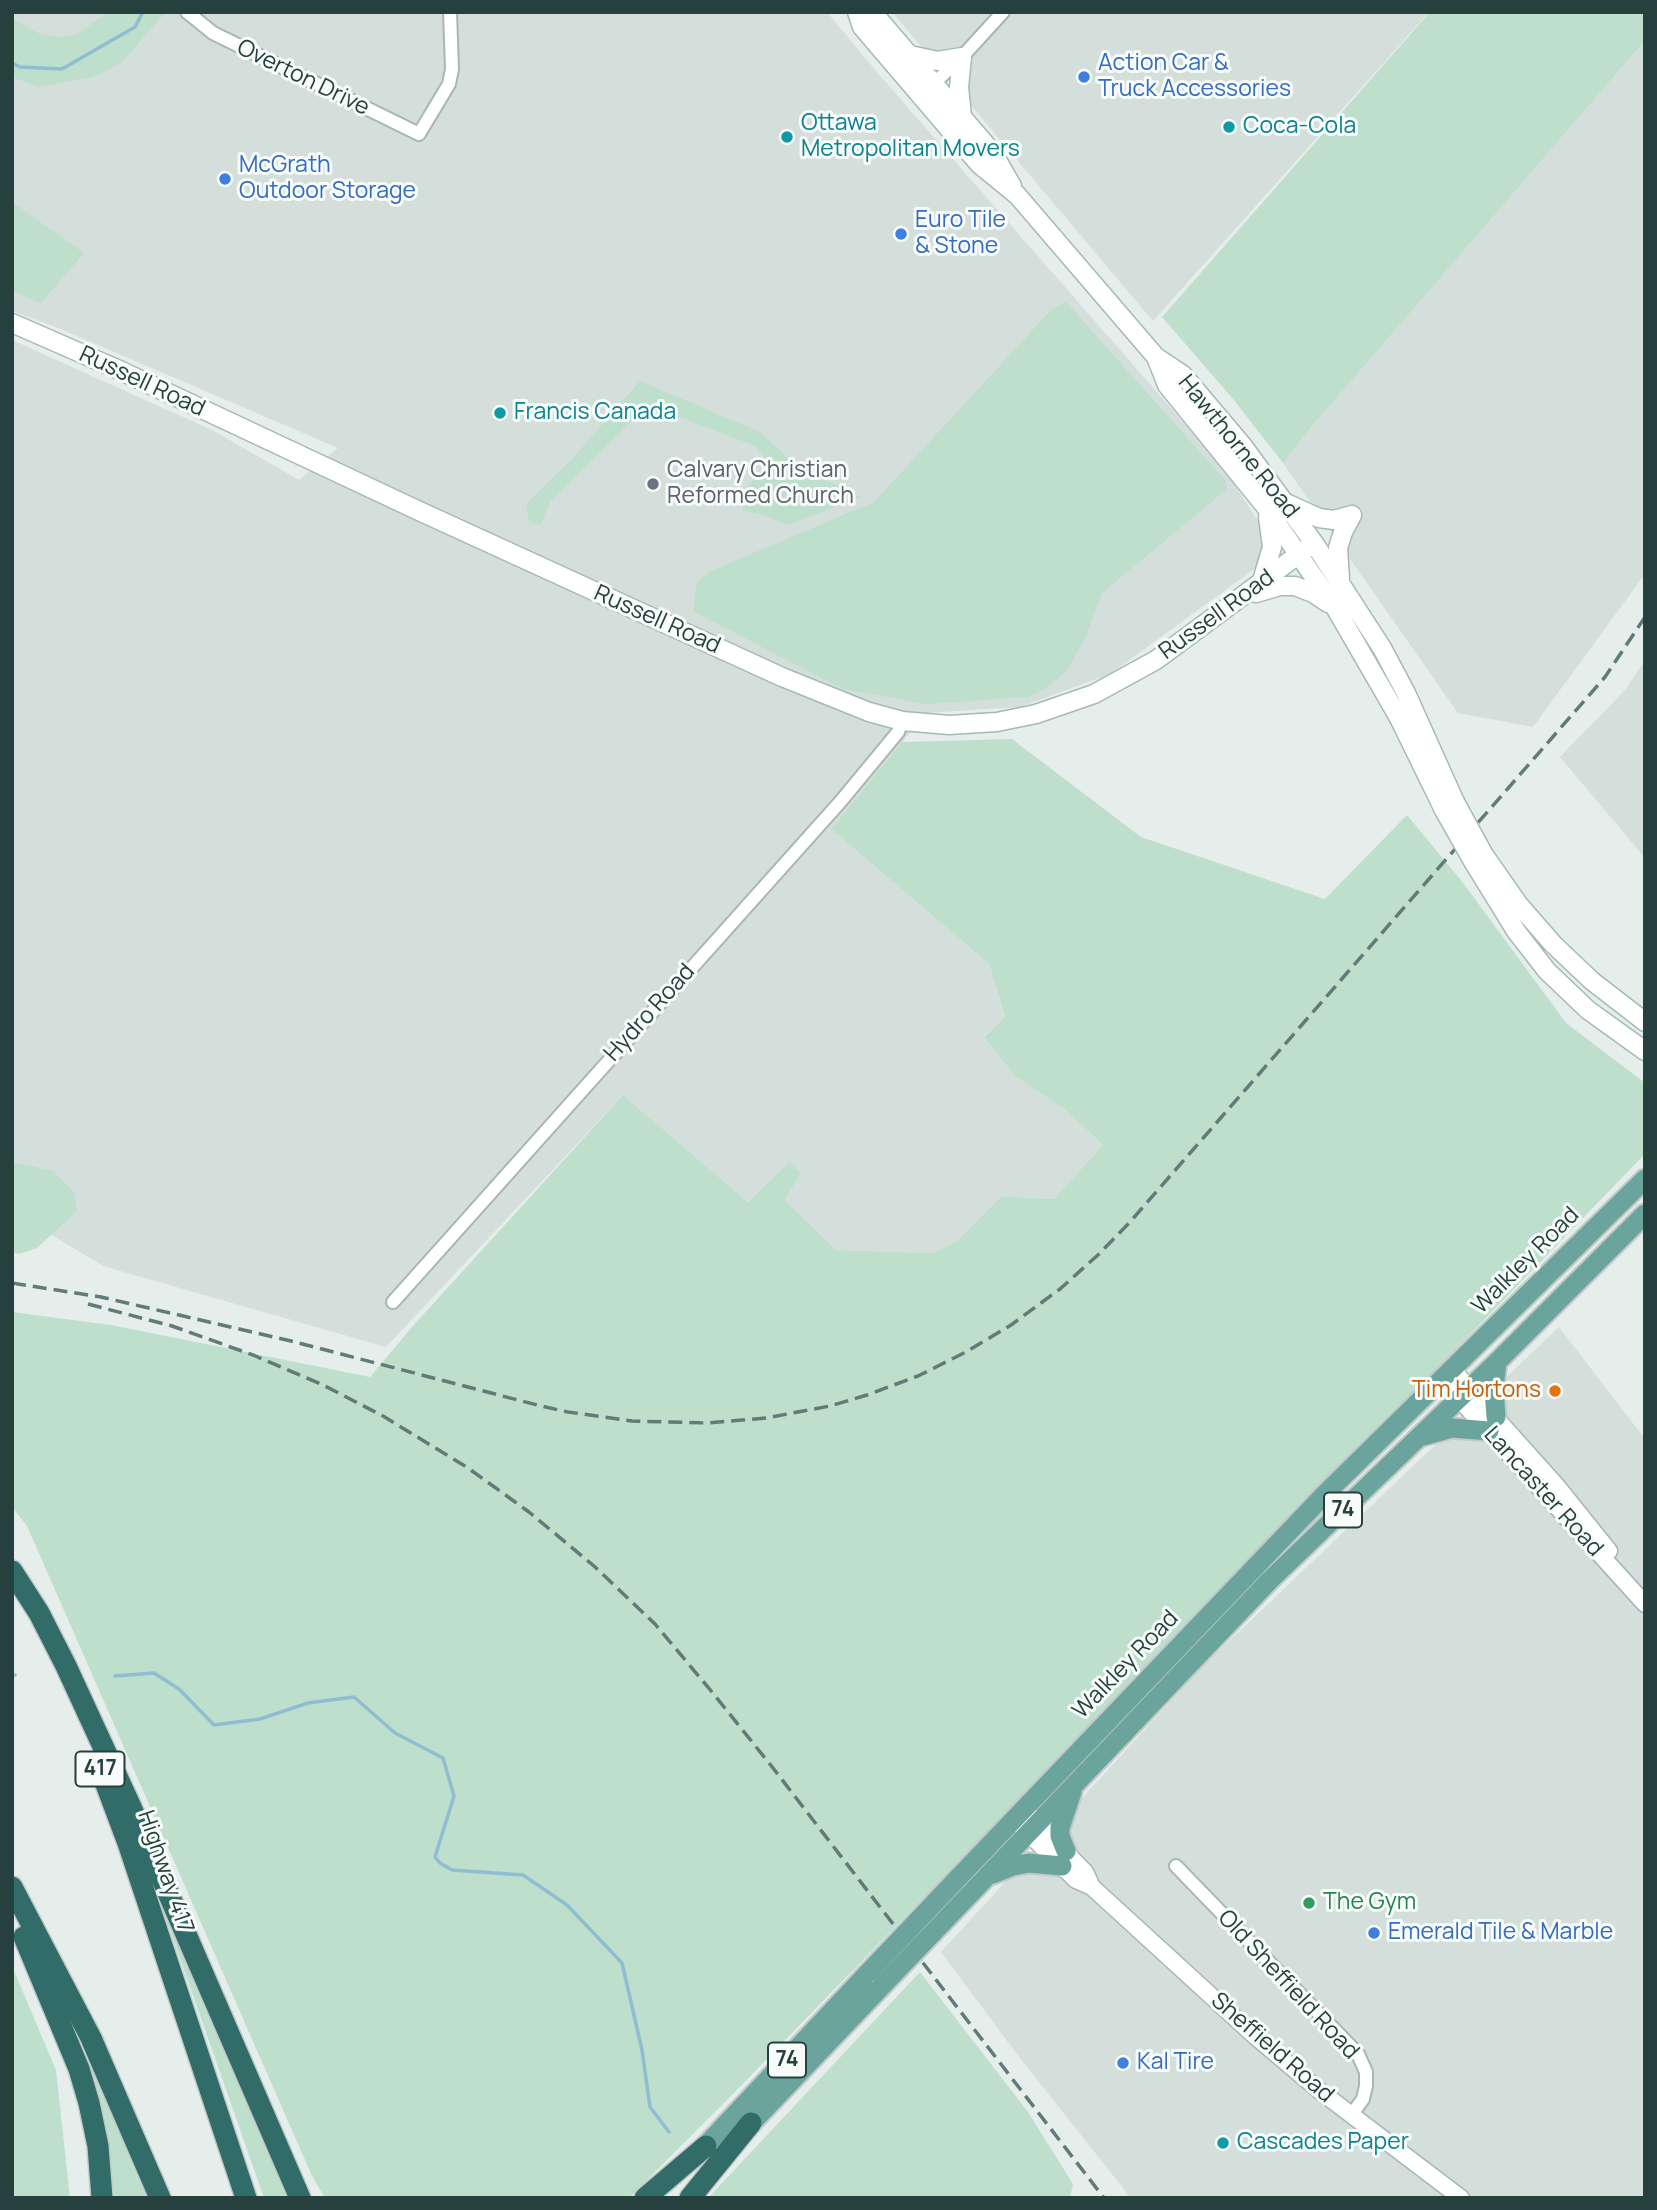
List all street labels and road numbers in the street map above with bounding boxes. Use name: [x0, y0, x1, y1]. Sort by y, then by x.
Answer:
street label: Overton Drive: [232, 34, 374, 122]
street label: Russell Road: [75, 341, 209, 423]
street label: Hawthorne Road: [1172, 370, 1304, 524]
street label: Russell Road: [1154, 564, 1280, 666]
street label: Russell Road: [589, 580, 725, 660]
street label: Hydro Road: [599, 959, 701, 1067]
street label: Walkley Road: [1467, 1202, 1585, 1320]
street label: Lancaster Road: [1477, 1421, 1609, 1563]
road number: 74: [1324, 1492, 1362, 1528]
street label: Walkley Road: [1067, 1605, 1185, 1725]
road number: 417: [76, 1752, 124, 1786]
street label: Highway 417: [131, 1807, 199, 1937]
street label: Old Sheffield Road: [1212, 1905, 1364, 2065]
street label: Sheffield Road: [1205, 1987, 1339, 2109]
road number: 74: [768, 2042, 806, 2078]

